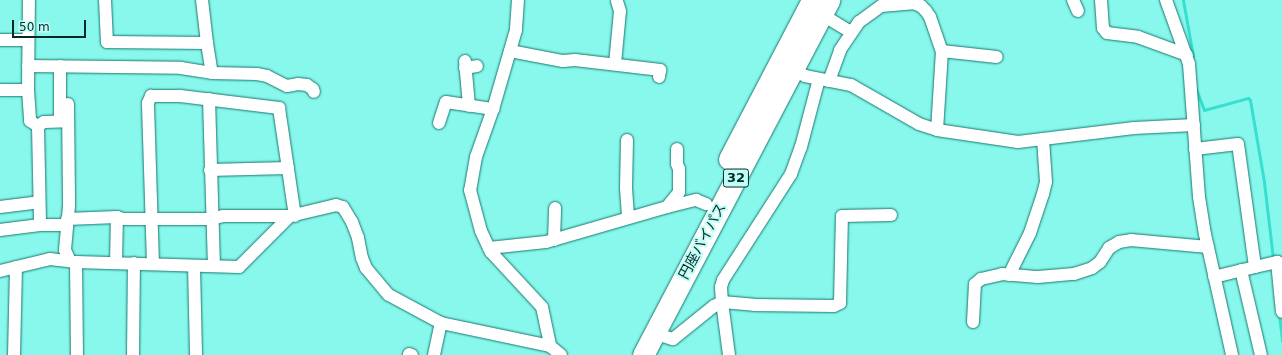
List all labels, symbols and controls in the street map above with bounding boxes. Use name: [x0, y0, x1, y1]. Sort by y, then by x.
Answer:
scale bar: [14, 12, 88, 38]
text: 50 m: [19, 20, 50, 34]
road number: 32: [722, 167, 750, 189]
street label: 円座バイパス: [675, 200, 729, 282]

